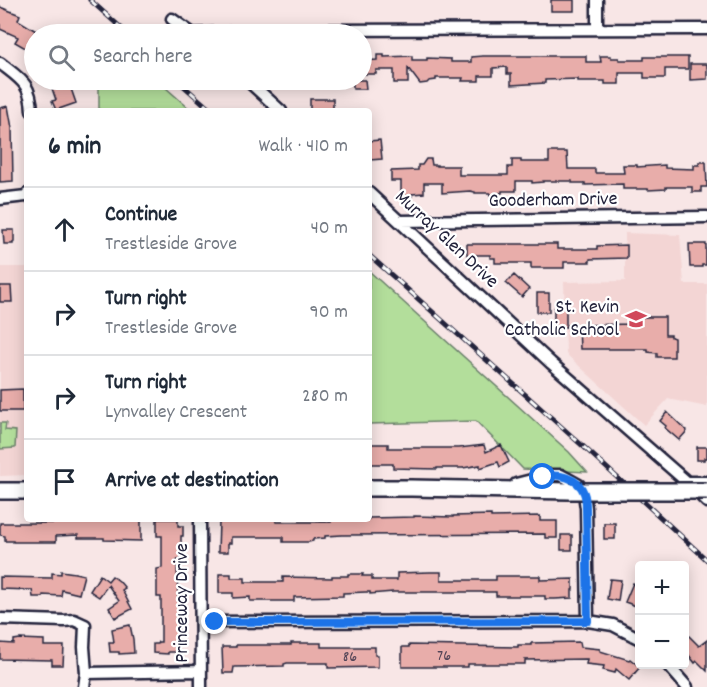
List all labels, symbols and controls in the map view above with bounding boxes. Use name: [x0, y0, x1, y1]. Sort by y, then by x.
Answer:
search box: [24, 24, 372, 90]
icon: search: [45, 41, 78, 74]
text: Search here: [93, 42, 192, 73]
text: 6 min: [48, 129, 101, 166]
text: Walk · 410 m: [259, 133, 348, 161]
street label: Murray Glen Drive: [388, 184, 504, 296]
street label: Gooderham Drive: [488, 186, 618, 216]
text: Continue: [105, 200, 177, 231]
icon: ahead: [48, 213, 81, 246]
text: 40 m: [310, 215, 348, 243]
text: Trestleside Grove: [105, 231, 237, 259]
text: Turn right: [105, 284, 187, 315]
place label: St. Kevin Catholic School: [505, 294, 619, 345]
icon: right: [48, 297, 81, 330]
text: 90 m: [310, 299, 348, 327]
school or university icon: St. Kevin Catholic School: [624, 307, 648, 331]
text: Trestleside Grove: [105, 315, 237, 343]
text: Turn right: [105, 368, 187, 399]
icon: right: [48, 381, 81, 414]
text: 280 m: [302, 383, 348, 411]
text: Lynvalley Crescent: [105, 399, 247, 427]
route start: [529, 463, 555, 489]
icon: arrive: [48, 465, 81, 498]
text: Arrive at destination: [105, 466, 279, 497]
street label: Princeway Drive: [169, 543, 197, 663]
map controls: [635, 561, 689, 669]
button: +: [635, 561, 689, 615]
route end: [201, 608, 227, 634]
button: −: [635, 615, 689, 669]
house number: 76: [437, 645, 451, 668]
house number: 86: [343, 646, 357, 669]

